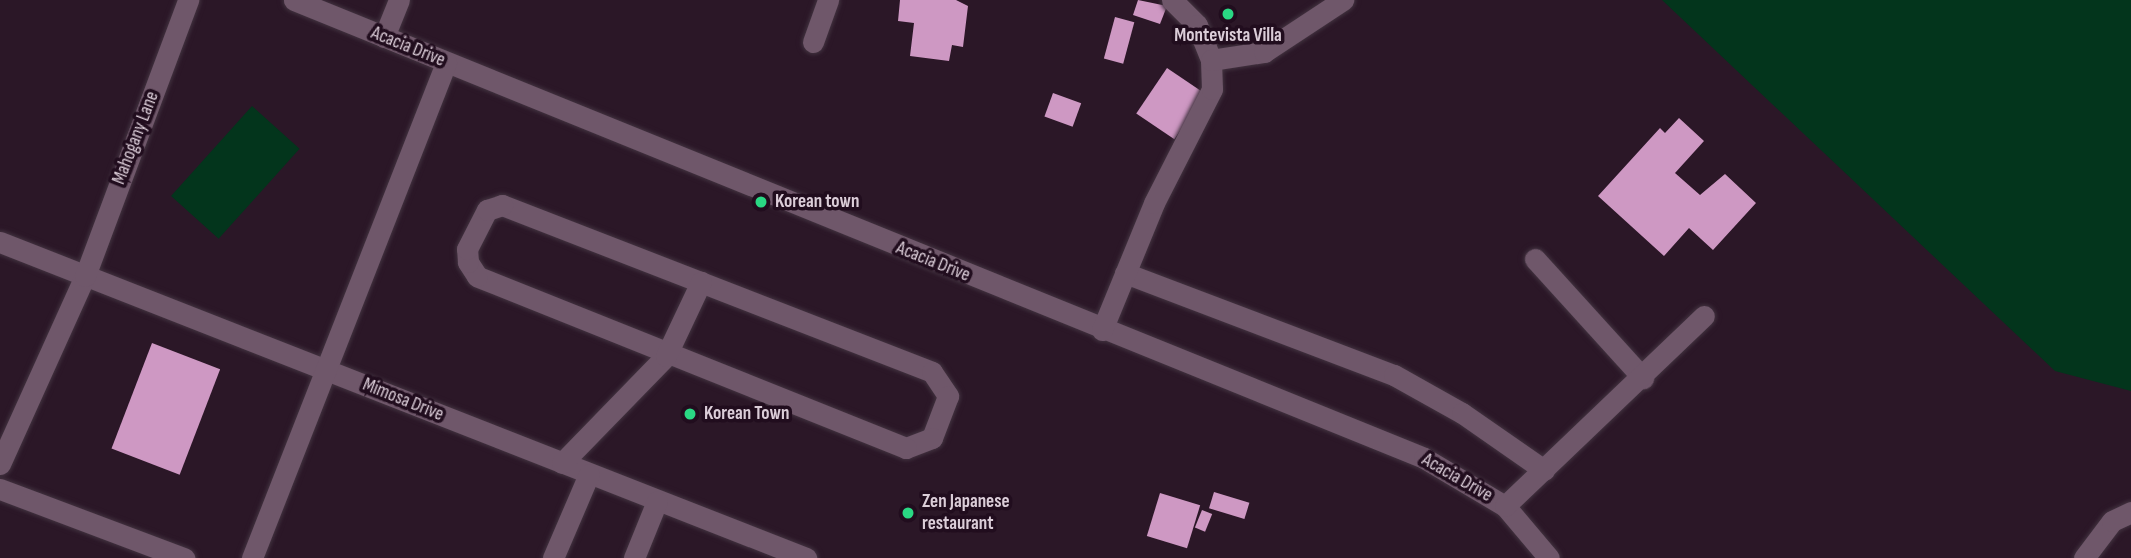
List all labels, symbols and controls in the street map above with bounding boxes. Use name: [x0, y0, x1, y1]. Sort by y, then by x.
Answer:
marker: Montevista Villa: [1220, 6, 1236, 22]
street label: Acacia Drive: [368, 22, 448, 72]
place label: Montevista Villa: [1174, 25, 1282, 47]
street label: Mahogany Lane: [108, 88, 164, 188]
place label: Korean town: [775, 191, 860, 213]
marker: Korean town: [753, 194, 769, 210]
street label: Acacia Drive: [893, 237, 973, 287]
street label: Mimosa Drive: [359, 373, 447, 427]
place label: Korean Town: [704, 403, 789, 425]
marker: Korean Town: [682, 406, 698, 422]
street label: Acacia Drive: [1418, 449, 1496, 507]
place label: Zen Japanese restaurant: [922, 491, 1010, 535]
marker: Zen Japanese restaurant: [900, 505, 916, 521]

